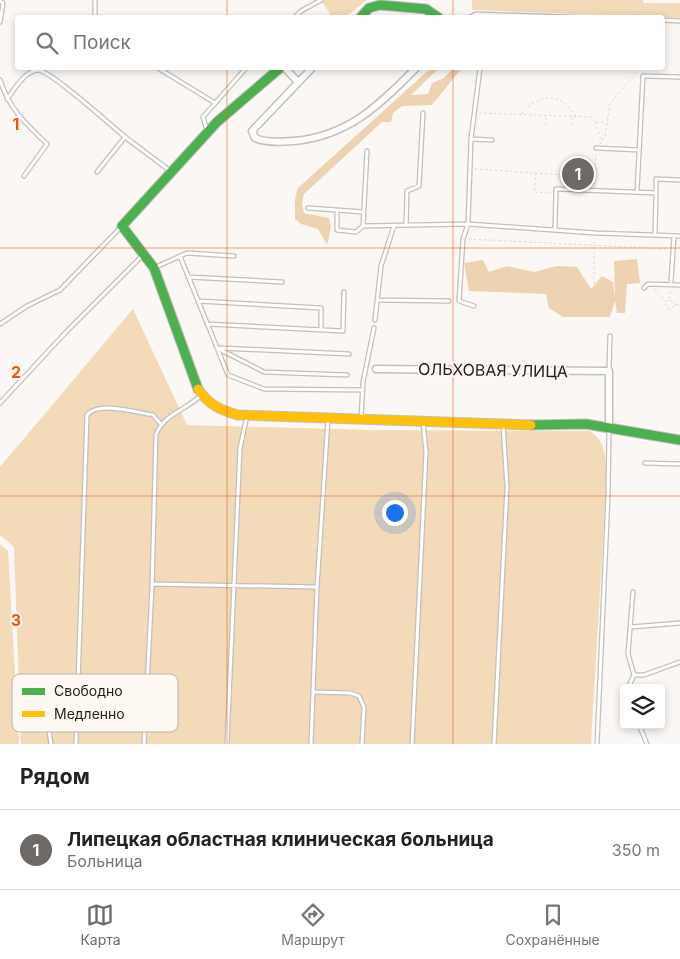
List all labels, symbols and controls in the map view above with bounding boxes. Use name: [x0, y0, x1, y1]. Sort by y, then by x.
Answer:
search box: [15, 15, 665, 70]
icon: search: [33, 29, 61, 57]
text: Поиск: [73, 31, 131, 54]
text: 1: [13, 114, 19, 134]
pin: 1: [562, 155, 594, 193]
street label: ОЛЬХОВАЯ УЛИЦА: [418, 359, 568, 381]
text: 2: [11, 362, 21, 382]
your location: [382, 500, 408, 526]
text: 3: [11, 610, 21, 630]
legend: [12, 674, 178, 732]
text: Свободно: [54, 682, 123, 699]
map controls: [620, 684, 665, 729]
button: layers: [620, 684, 665, 729]
text: Медленно: [54, 705, 125, 722]
text: Рядом: [20, 764, 90, 789]
text: Липецкая областная клиническая больница: [67, 828, 494, 851]
text: 1: [33, 840, 39, 860]
text: 350 m: [612, 840, 660, 860]
text: Больница: [67, 851, 143, 871]
tab: Карта: [80, 901, 121, 948]
tab: Маршрут: [281, 901, 345, 948]
tab: Сохранённые: [506, 901, 600, 948]

